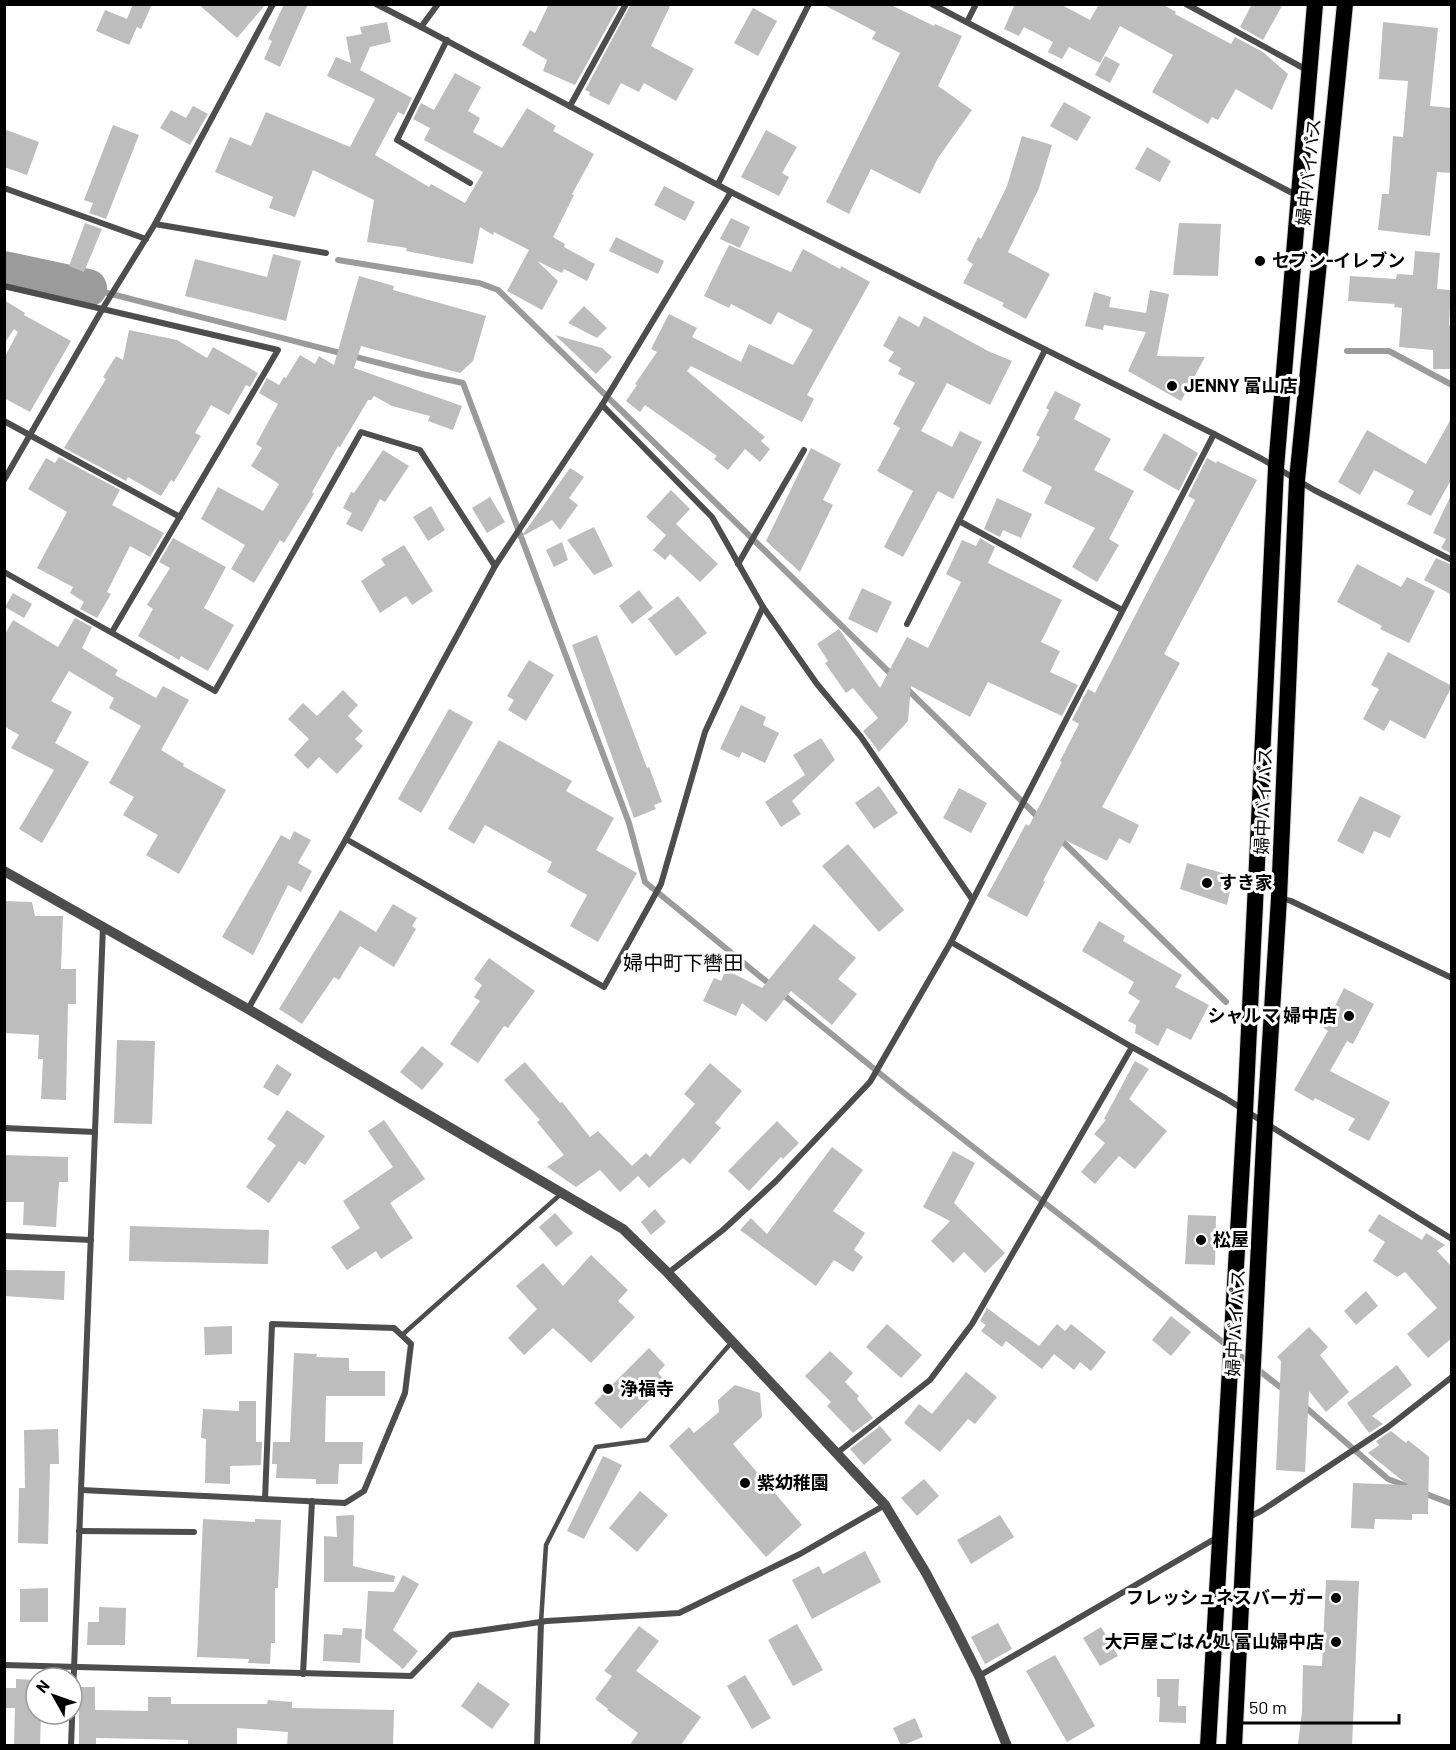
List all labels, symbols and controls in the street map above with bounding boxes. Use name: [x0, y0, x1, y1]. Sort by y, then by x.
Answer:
street label: 婦中バイパス: [1291, 117, 1325, 227]
place label: セブン-イレブン: [1272, 249, 1405, 271]
marker: セブン-イレブン: [1253, 254, 1267, 268]
place label: JENNY 富山店: [1184, 374, 1298, 396]
marker: JENNY 富山店: [1165, 379, 1179, 393]
street label: 婦中バイパス: [1250, 747, 1276, 855]
place label: すき家: [1219, 871, 1273, 893]
marker: すき家: [1200, 876, 1214, 890]
district label: 婦中町下轡田: [623, 950, 743, 974]
place label: シャルマ 婦中店: [1207, 1004, 1337, 1026]
marker: シャルマ 婦中店: [1342, 1009, 1356, 1023]
place label: 松屋: [1213, 1228, 1249, 1250]
marker: 松屋: [1194, 1233, 1208, 1247]
street label: 婦中バイパス: [1221, 1269, 1249, 1377]
place label: 浄福寺: [620, 1377, 674, 1399]
marker: 浄福寺: [601, 1382, 615, 1396]
place label: 紫幼稚園: [757, 1471, 829, 1493]
marker: 紫幼稚園: [738, 1476, 752, 1490]
place label: フレッシュネスバーガー: [1126, 1586, 1324, 1608]
marker: フレッシュネスバーガー: [1329, 1591, 1343, 1605]
place label: 大戸屋ごはん処 富山婦中店: [1104, 1630, 1324, 1652]
marker: 大戸屋ごはん処 富山婦中店: [1329, 1635, 1343, 1649]
north arrow: [24, 1666, 84, 1726]
text: N: [31, 1676, 53, 1696]
scale bar: [1240, 1687, 1399, 1725]
text: 50 m: [1249, 1696, 1287, 1718]

